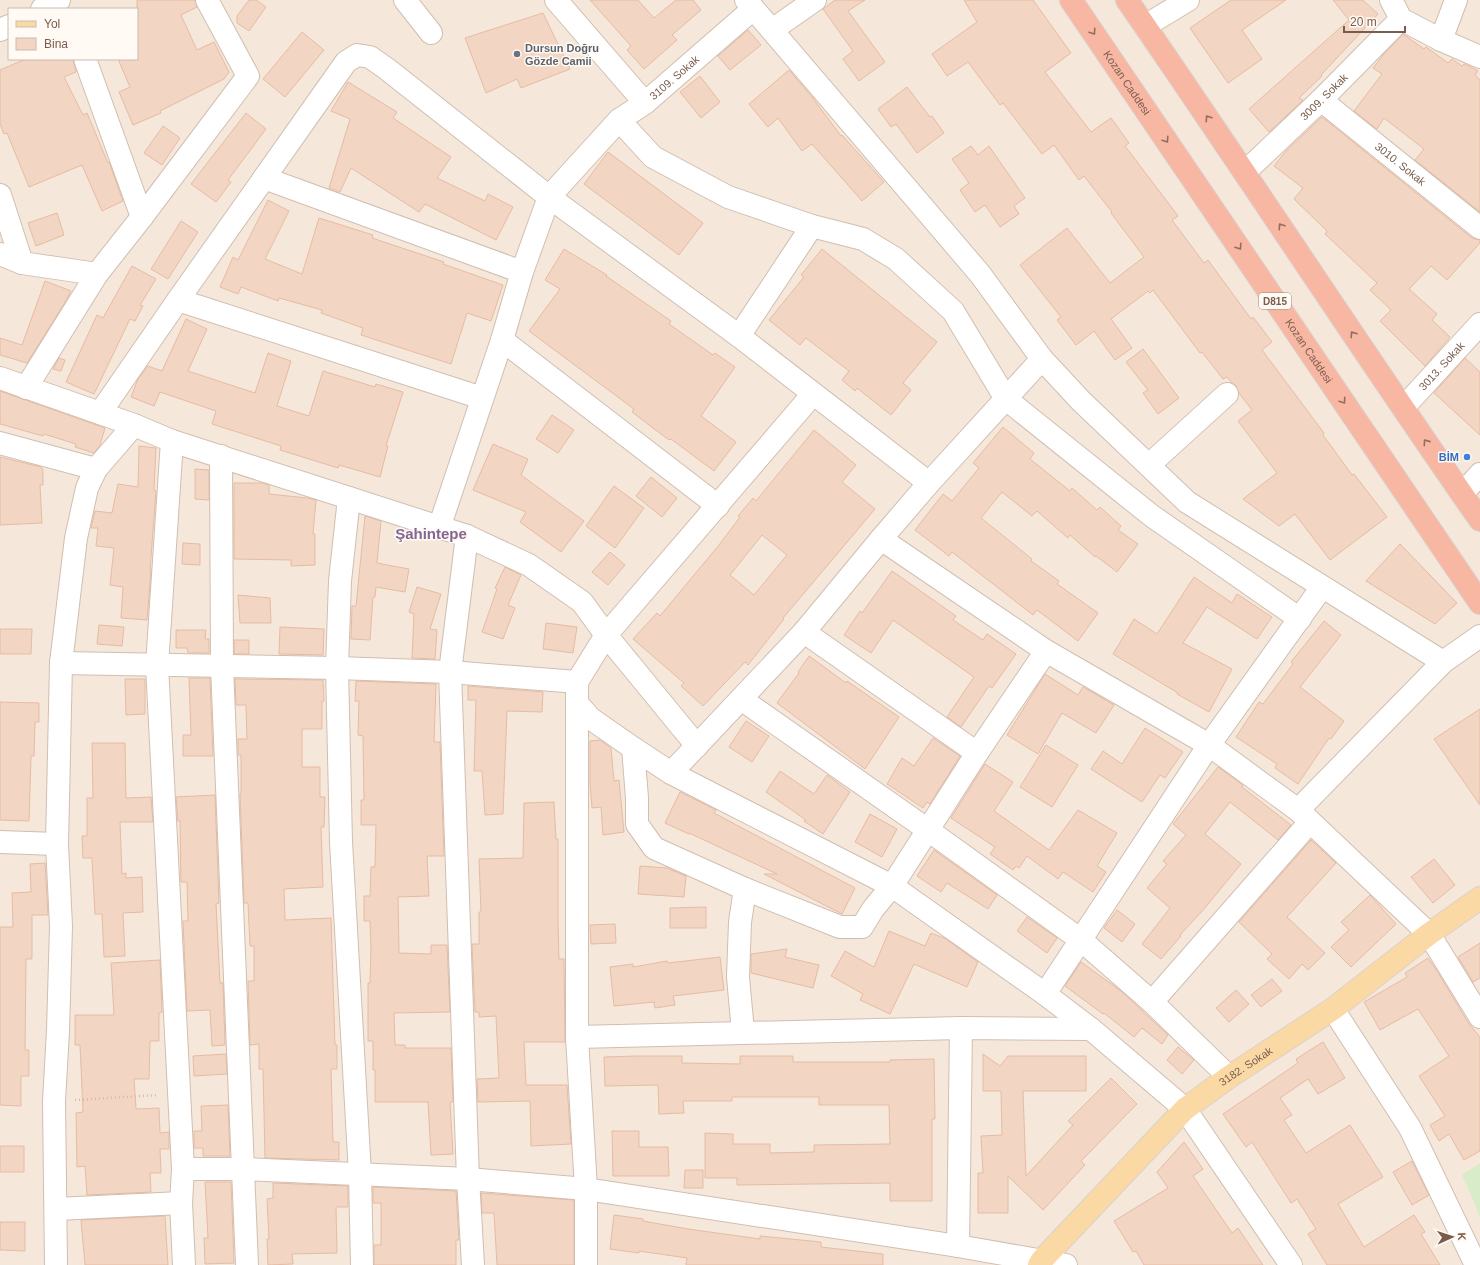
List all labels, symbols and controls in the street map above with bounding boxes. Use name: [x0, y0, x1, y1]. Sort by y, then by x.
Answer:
legend: [8, 8, 138, 60]
scale bar: [1344, 8, 1405, 34]
text: 20 m: [1350, 15, 1377, 29]
text: Yol: [44, 17, 60, 31]
one-way arrow: [1088, 28, 1096, 35]
text: Bina: [44, 37, 68, 51]
place label: Dursun Doğru Gözde Camii: [525, 42, 599, 67]
street label: Kozan Caddesi: [1101, 48, 1153, 117]
marker: Dursun Doğru Gözde Camii: [512, 49, 522, 59]
street label: 3109. Sokak: [647, 53, 702, 102]
street label: 3009. Sokak: [1298, 71, 1350, 122]
one-way arrow: [1205, 115, 1213, 122]
one-way arrow: [1161, 136, 1169, 143]
street label: 3010. Sokak: [1373, 140, 1428, 188]
one-way arrow: [1278, 223, 1286, 230]
one-way arrow: [1234, 243, 1242, 250]
road number: D815: [1259, 293, 1291, 309]
street label: Kozan Caddesi: [1283, 317, 1335, 385]
one-way arrow: [1350, 331, 1358, 338]
street label: 3013. Sokak: [1416, 339, 1467, 393]
one-way arrow: [1338, 397, 1346, 404]
one-way arrow: [1424, 439, 1431, 446]
place label: BİM: [1439, 451, 1459, 463]
marker: BİM: [1462, 452, 1472, 462]
district label: Şahintepe: [395, 525, 467, 542]
street label: 3182. Sokak: [1217, 1044, 1275, 1088]
north arrow: [1432, 1217, 1472, 1257]
text: K: [1456, 1232, 1468, 1241]

